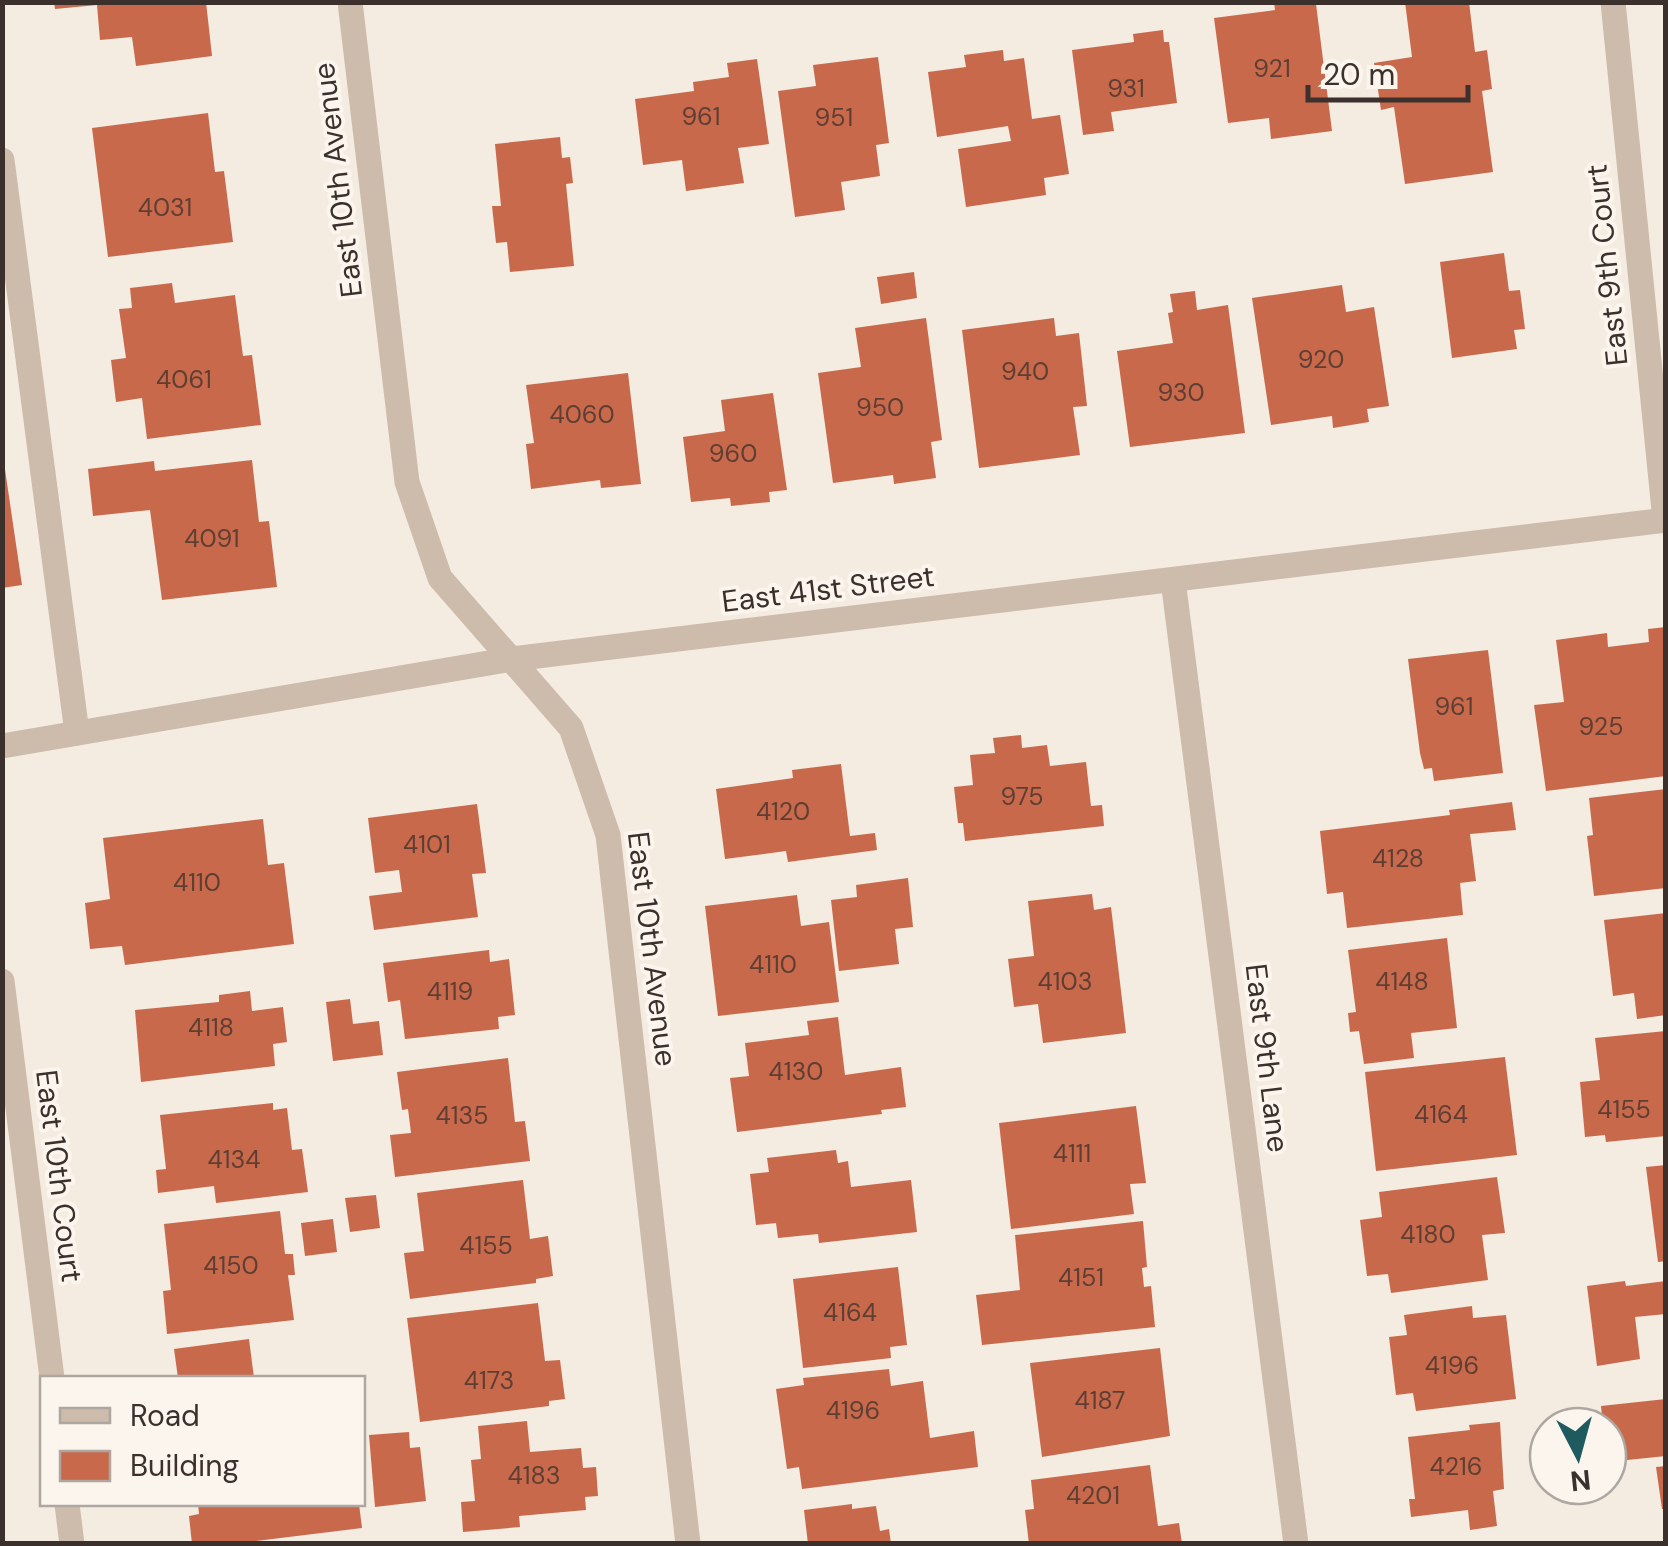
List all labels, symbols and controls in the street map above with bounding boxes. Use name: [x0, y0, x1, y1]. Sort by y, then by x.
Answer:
scale bar: [1308, 40, 1468, 102]
house number: 921: [1253, 52, 1291, 85]
text: 20 m: [1323, 55, 1395, 94]
street label: East 10th Avenue: [304, 60, 371, 300]
house number: 931: [1107, 72, 1145, 105]
house number: 961: [681, 100, 721, 133]
house number: 951: [815, 101, 853, 134]
street label: East 9th Court: [1577, 162, 1636, 368]
house number: 4031: [138, 191, 192, 224]
house number: 920: [1298, 343, 1344, 376]
house number: 940: [1001, 355, 1049, 388]
house number: 4061: [156, 363, 212, 396]
house number: 930: [1157, 376, 1205, 409]
house number: 950: [856, 391, 904, 424]
house number: 4060: [549, 398, 615, 431]
house number: 960: [709, 437, 757, 470]
house number: 4091: [184, 522, 240, 555]
street label: East 41st Street: [719, 556, 937, 621]
house number: 961: [1434, 690, 1474, 723]
house number: 925: [1579, 710, 1623, 743]
house number: 975: [1001, 780, 1043, 813]
house number: 4120: [756, 795, 810, 828]
house number: 4101: [403, 828, 451, 861]
street label: East 10th Avenue: [619, 829, 686, 1069]
house number: 4128: [1372, 842, 1424, 875]
house number: 4110: [173, 866, 221, 899]
house number: 4110: [749, 948, 797, 981]
street label: East 9th Lane: [1237, 961, 1298, 1154]
house number: 4103: [1038, 965, 1092, 998]
house number: 4148: [1375, 965, 1429, 998]
house number: 4119: [427, 975, 473, 1008]
house number: 4118: [188, 1011, 234, 1044]
house number: 4130: [769, 1055, 823, 1088]
street label: East 10th Court: [27, 1068, 92, 1284]
house number: 4155: [1597, 1093, 1651, 1126]
house number: 4164: [1414, 1098, 1468, 1131]
house number: 4135: [435, 1099, 489, 1132]
house number: 4111: [1053, 1137, 1091, 1170]
house number: 4134: [208, 1143, 260, 1176]
house number: 4180: [1400, 1218, 1456, 1251]
house number: 4155: [459, 1229, 513, 1262]
house number: 4150: [203, 1249, 259, 1282]
house number: 4151: [1058, 1261, 1104, 1294]
house number: 4164: [823, 1296, 877, 1329]
house number: 4196: [1425, 1349, 1479, 1382]
house number: 4173: [464, 1364, 514, 1397]
legend: [40, 1376, 365, 1506]
house number: 4187: [1075, 1384, 1125, 1417]
house number: 4196: [826, 1394, 880, 1427]
text: Road: [130, 1396, 200, 1435]
north arrow: [1528, 1406, 1628, 1506]
text: Building: [130, 1446, 239, 1485]
house number: 4216: [1429, 1450, 1483, 1483]
house number: 4183: [508, 1459, 560, 1492]
text: N: [1568, 1461, 1593, 1500]
house number: 4201: [1066, 1479, 1120, 1512]

